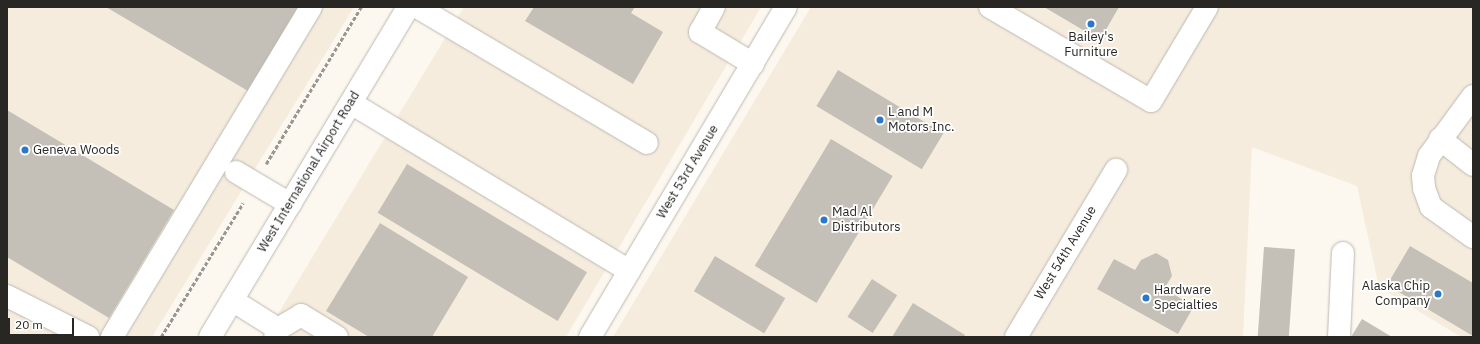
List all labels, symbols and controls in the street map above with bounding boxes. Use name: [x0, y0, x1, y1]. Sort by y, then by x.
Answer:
marker: Bailey's Furniture: [1086, 19, 1096, 29]
place label: Bailey's Furniture: [1064, 30, 1118, 61]
street label: West International Airport Road: [255, 89, 363, 255]
place label: L and M Motors Inc.: [888, 105, 954, 136]
marker: L and M Motors Inc.: [875, 115, 885, 125]
street label: West 53rd Avenue: [654, 122, 722, 222]
place label: Geneva Woods: [33, 142, 120, 158]
marker: Geneva Woods: [20, 145, 30, 155]
street label: West 54th Avenue: [1032, 203, 1100, 303]
place label: Mad Al Distributors: [832, 205, 901, 236]
marker: Mad Al Distributors: [819, 215, 829, 225]
place label: Alaska Chip Company: [1362, 279, 1430, 310]
place label: Hardware Specialties: [1154, 283, 1218, 314]
marker: Alaska Chip Company: [1433, 289, 1443, 299]
marker: Hardware Specialties: [1141, 293, 1151, 303]
scale bar: [10, 310, 76, 336]
text: 20 m: [15, 317, 43, 332]

